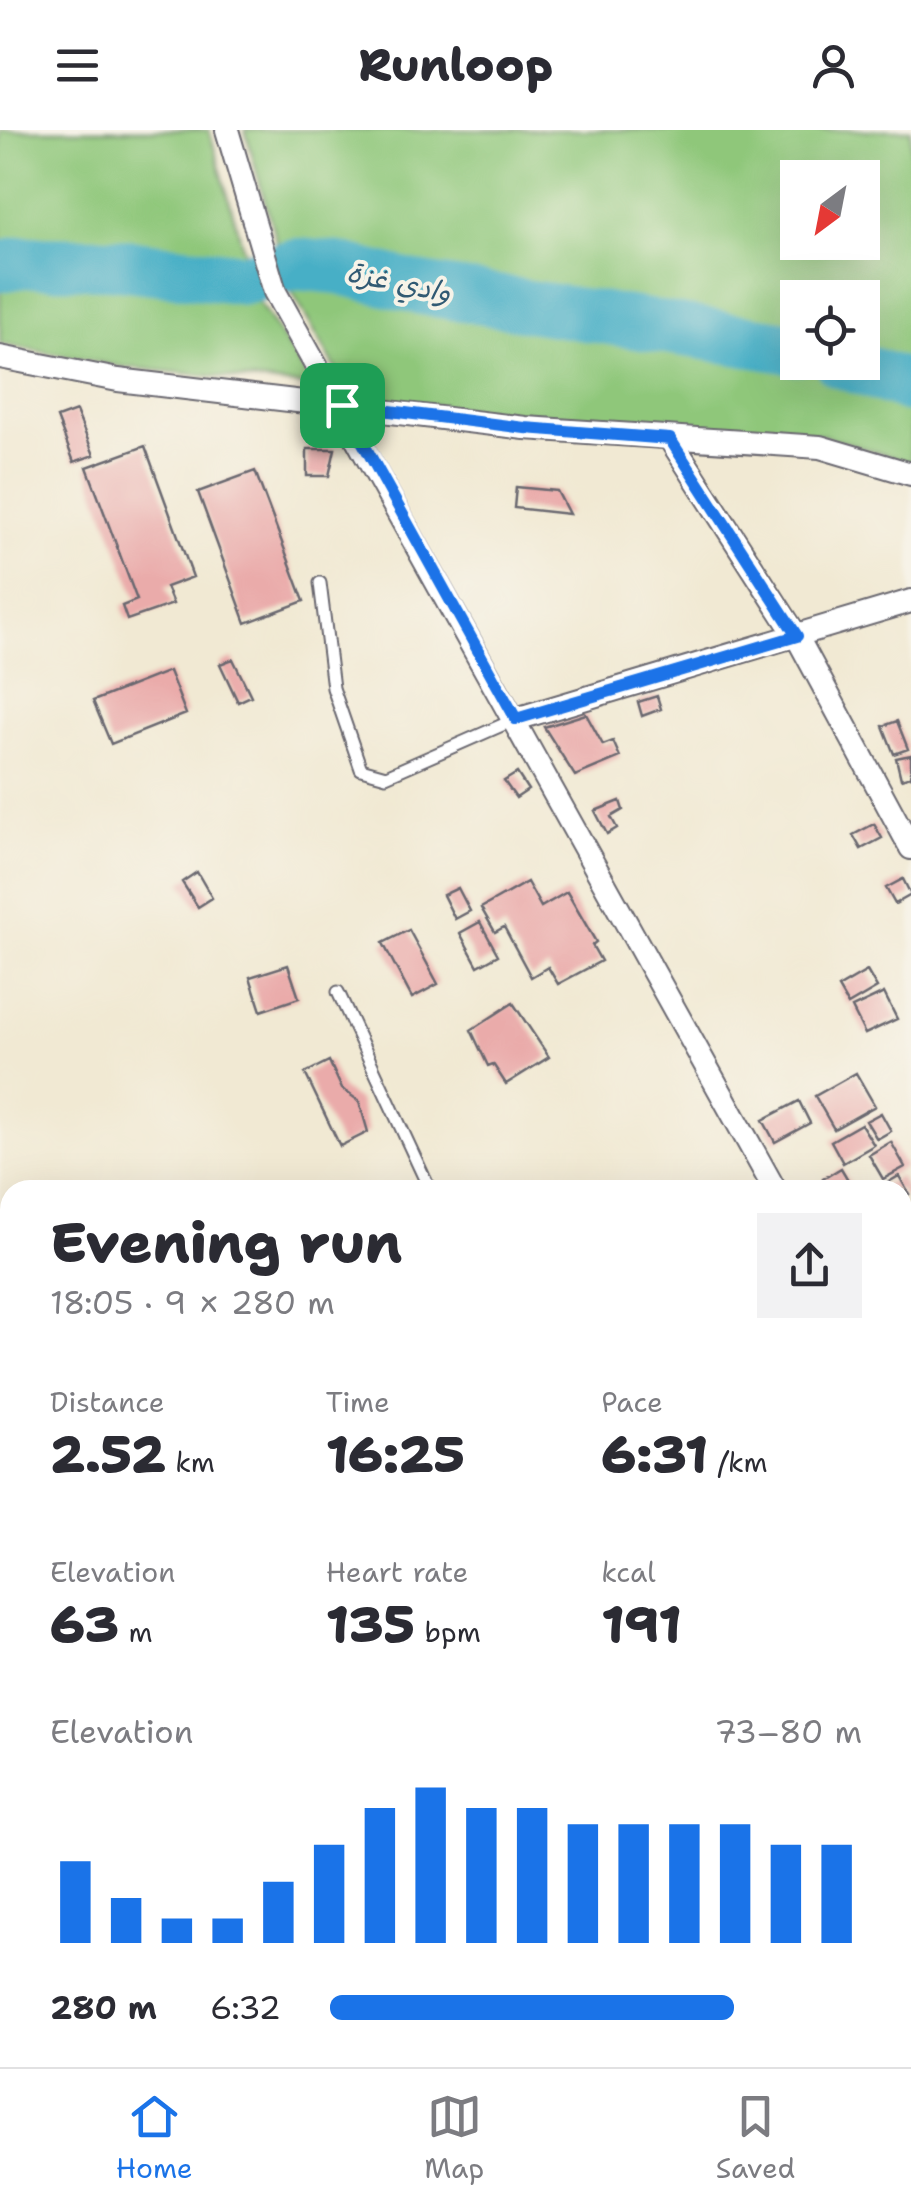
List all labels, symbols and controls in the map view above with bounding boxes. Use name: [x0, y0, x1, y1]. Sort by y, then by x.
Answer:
text: Runloop: [358, 35, 553, 95]
icon: menu: [50, 38, 105, 93]
icon: person: [806, 38, 861, 93]
north arrow: [780, 160, 880, 260]
map controls: [780, 160, 880, 380]
water label: وادي غزة: [343, 252, 454, 313]
button: locate: [780, 280, 880, 380]
pin: [300, 363, 385, 448]
icon: arrive: [315, 378, 370, 433]
text: Evening run: [50, 1206, 402, 1280]
button: share: [757, 1213, 862, 1318]
text: 18:05 · 9 × 280 m: [50, 1281, 335, 1324]
text: Distance: [50, 1383, 165, 1421]
text: Time: [326, 1383, 390, 1421]
text: Pace: [601, 1383, 663, 1421]
text: 2.52: [50, 1421, 166, 1488]
text: 16:25: [326, 1421, 465, 1488]
text: 6:31: [601, 1421, 708, 1488]
text: km: [166, 1443, 215, 1481]
text: /km: [708, 1443, 768, 1481]
text: Elevation: [50, 1553, 175, 1591]
text: Heart rate: [326, 1553, 468, 1591]
text: kcal: [601, 1553, 656, 1591]
text: 63: [50, 1591, 119, 1658]
text: 135: [326, 1591, 415, 1658]
text: 191: [601, 1591, 681, 1658]
text: m: [119, 1613, 153, 1651]
text: bpm: [415, 1613, 481, 1651]
text: Elevation: [50, 1710, 193, 1753]
text: 73–80 m: [714, 1710, 862, 1753]
text: 280 m: [50, 1986, 157, 2029]
text: 6:32: [210, 1986, 281, 2029]
tab: Home: [116, 2089, 193, 2187]
tab: Map: [424, 2089, 484, 2187]
tab: Saved: [716, 2089, 795, 2187]

